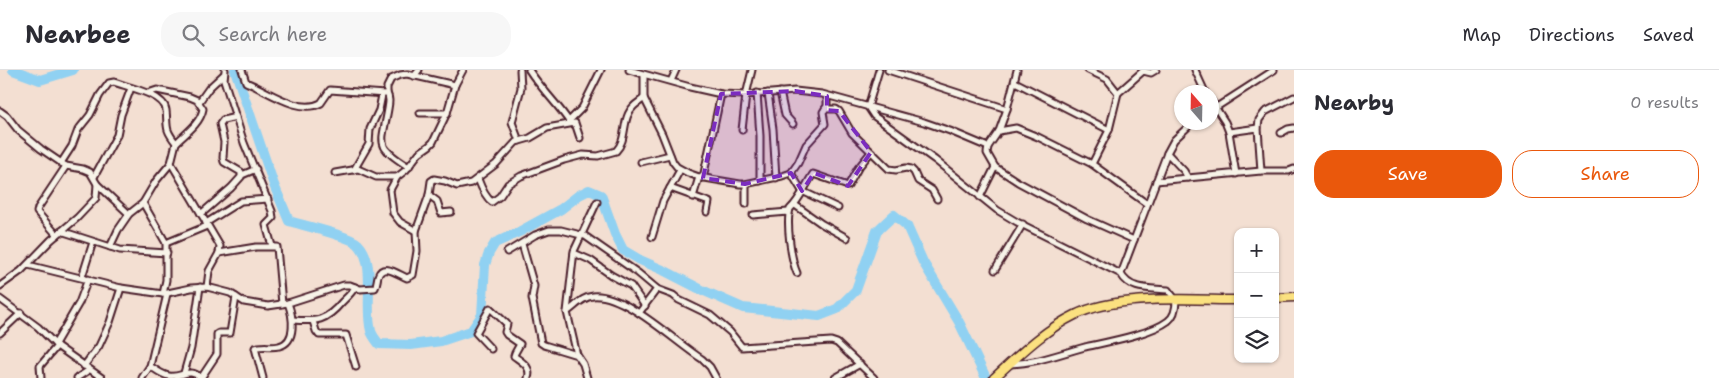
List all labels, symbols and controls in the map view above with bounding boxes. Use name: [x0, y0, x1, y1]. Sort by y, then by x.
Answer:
search box: [161, 12, 511, 57]
text: Nearbee: [25, 19, 131, 51]
icon: search: [179, 21, 207, 49]
text: Search here: [219, 22, 327, 47]
text: Map: [1463, 23, 1501, 47]
text: Directions: [1529, 23, 1615, 47]
text: Saved: [1643, 23, 1694, 47]
north arrow: [1174, 85, 1219, 130]
text: Nearby: [1314, 89, 1394, 117]
text: 0 results: [1630, 92, 1699, 113]
button: Save: [1314, 150, 1502, 198]
button: Share: [1512, 150, 1699, 198]
map controls: [1234, 228, 1279, 363]
button: +: [1234, 228, 1279, 273]
button: −: [1234, 273, 1279, 318]
button: layers: [1234, 318, 1279, 363]

